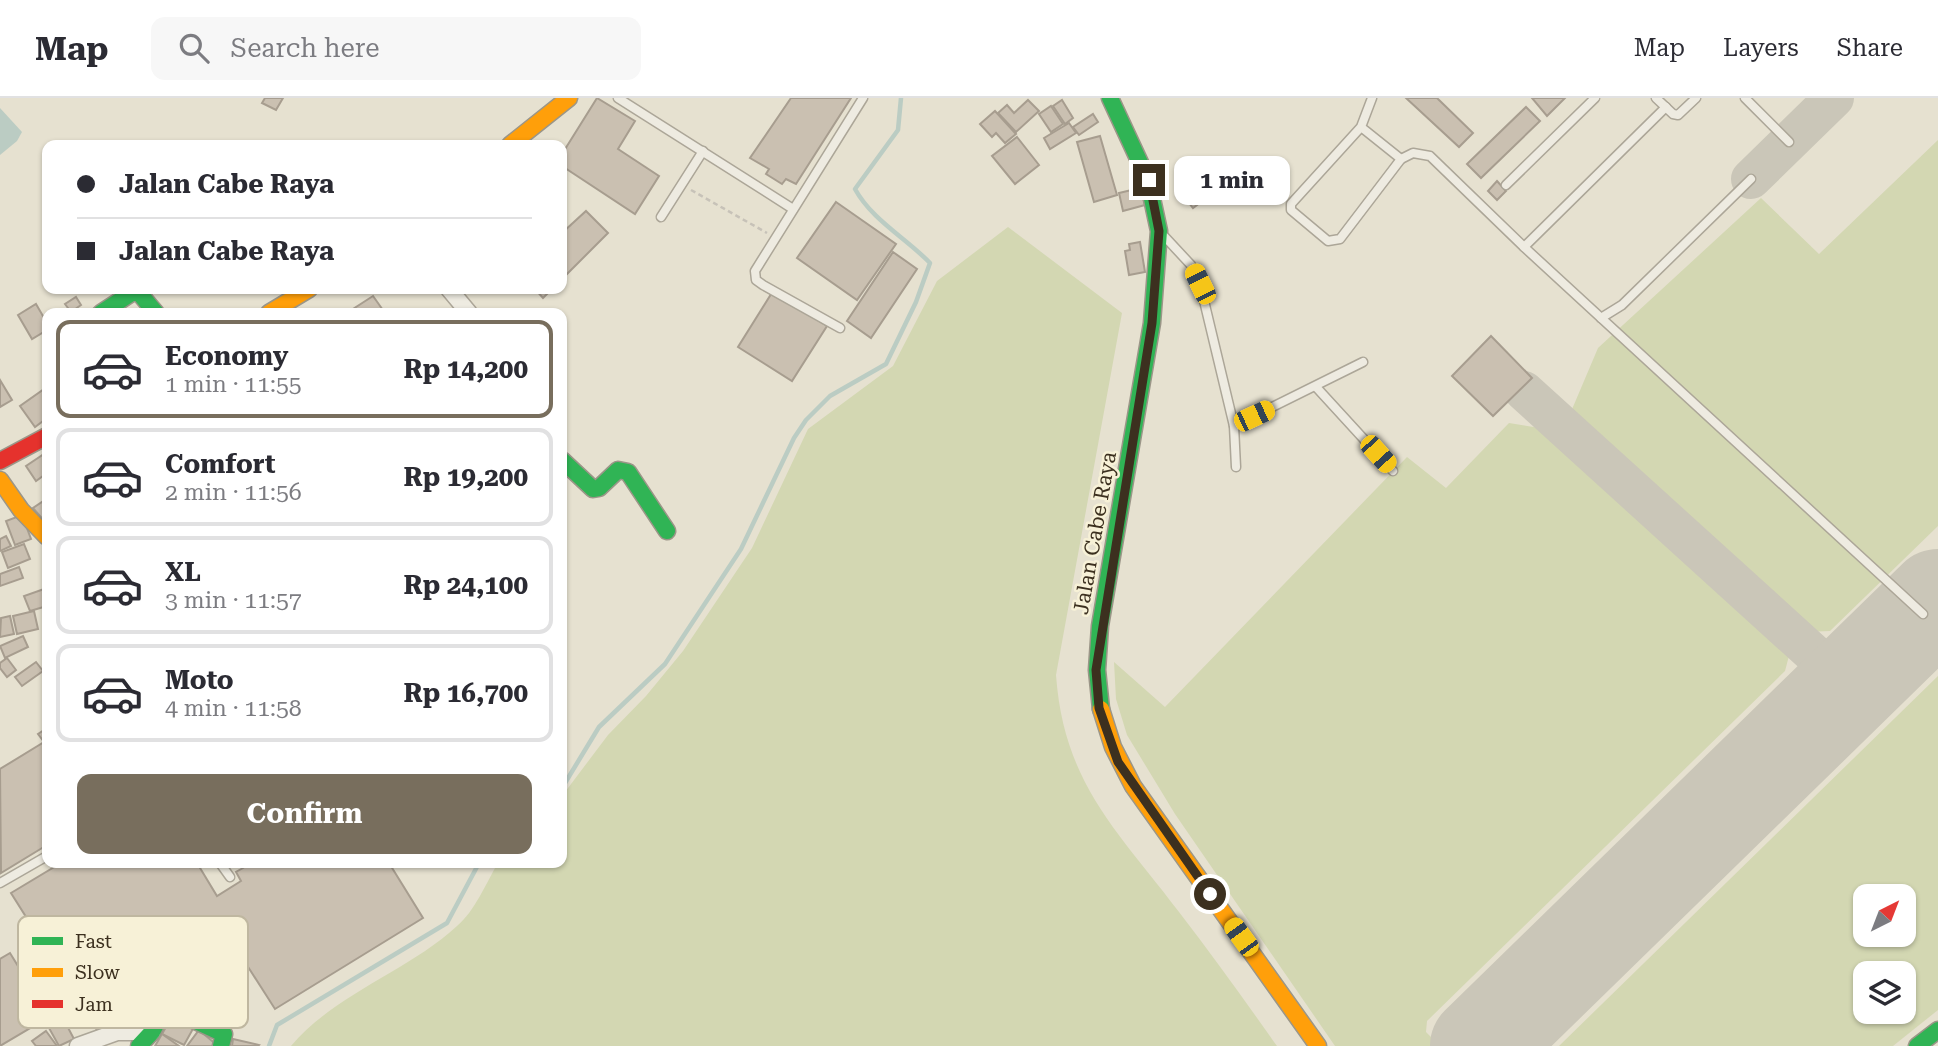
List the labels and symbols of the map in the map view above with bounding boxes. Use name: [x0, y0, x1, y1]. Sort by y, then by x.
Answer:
callout: 1 min: [1174, 155, 1289, 204]
route end: [1133, 164, 1165, 196]
car: [1182, 261, 1219, 307]
car: [1231, 398, 1278, 434]
car: [1357, 431, 1400, 477]
street label: Jalan Cabe Raya: [1069, 449, 1121, 616]
route start: [1194, 878, 1226, 910]
north arrow: [1853, 884, 1916, 947]
car: [1221, 914, 1262, 960]
legend: [18, 916, 248, 1028]
text: Fast: [75, 930, 112, 953]
text: Slow: [75, 961, 120, 984]
text: Jam: [75, 993, 113, 1016]

